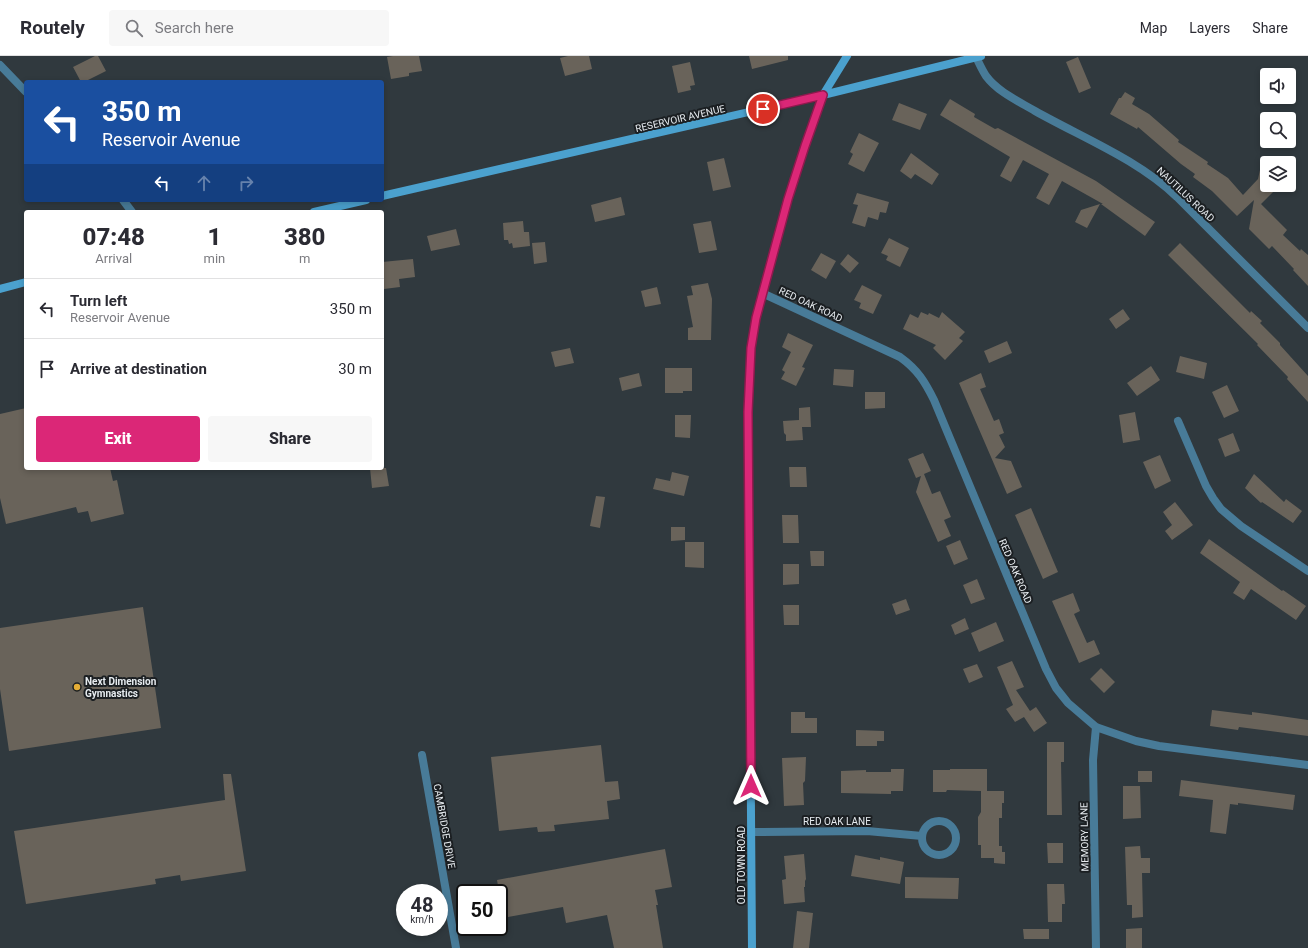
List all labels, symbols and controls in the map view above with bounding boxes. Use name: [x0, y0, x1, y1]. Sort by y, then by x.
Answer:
search box: [109, 10, 389, 46]
text: Routely: [20, 16, 85, 39]
icon: search: [123, 17, 145, 39]
text: Search here: [155, 19, 234, 37]
text: Map: [1140, 20, 1167, 36]
text: Layers: [1189, 20, 1230, 36]
text: Share: [1252, 20, 1288, 36]
map controls: [1260, 68, 1296, 192]
button: sound: [1260, 68, 1296, 104]
pin: [746, 92, 780, 126]
text: 350 m: [102, 95, 181, 128]
icon: left: [36, 96, 88, 148]
icon: arrive: [752, 98, 774, 120]
street label: RESERVOIR AVENUE: [634, 103, 726, 134]
button: search: [1260, 112, 1296, 148]
text: Reservoir Avenue: [102, 129, 240, 150]
button: layers: [1260, 156, 1296, 192]
street label: NAUTILUS ROAD: [1155, 165, 1217, 224]
icon: left: [151, 172, 173, 194]
icon: ahead: [193, 172, 215, 194]
icon: right: [235, 172, 257, 194]
text: 07:48: [83, 223, 145, 251]
text: 1: [207, 223, 221, 251]
text: 380: [284, 223, 325, 251]
text: Arrival: [95, 251, 132, 266]
text: min: [204, 251, 225, 266]
text: m: [299, 251, 310, 266]
street label: RED OAK ROAD: [777, 285, 844, 324]
text: Turn left: [70, 292, 127, 310]
icon: left: [36, 298, 58, 320]
text: 350 m: [330, 300, 372, 318]
text: Reservoir Avenue: [70, 310, 170, 325]
icon: arrive: [36, 358, 58, 380]
text: Arrive at destination: [70, 360, 207, 378]
text: 30 m: [338, 360, 372, 378]
button: Exit: [36, 416, 200, 462]
button: Share: [208, 416, 372, 462]
street label: RED OAK ROAD: [997, 537, 1034, 605]
place label: Next Dimension Gymnastics: [85, 676, 157, 699]
marker: Next Dimension Gymnastics: [72, 682, 82, 692]
position arrow: [730, 765, 772, 807]
street label: CAMBRIDGE DRIVE: [432, 783, 457, 870]
street label: MEMORY LANE: [1078, 802, 1091, 872]
street label: RED OAK LANE: [803, 816, 871, 827]
street label: OLD TOWN ROAD: [736, 826, 747, 904]
speed limit sign: 50: [456, 884, 508, 936]
text: 48: [411, 893, 433, 917]
text: km/h: [410, 914, 434, 925]

